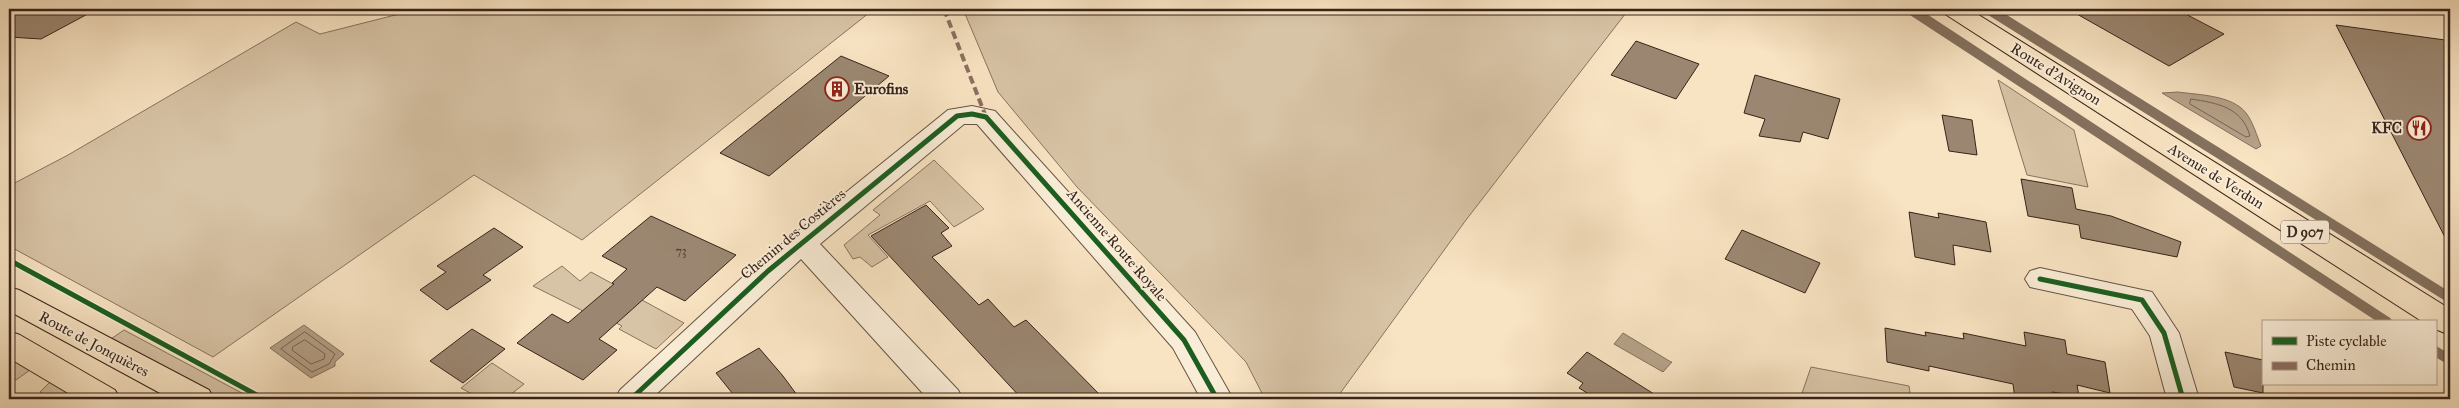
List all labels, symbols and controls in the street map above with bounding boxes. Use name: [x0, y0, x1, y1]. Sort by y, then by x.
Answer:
street label: Route d'Avignon: [2007, 39, 2105, 109]
building icon: Eurofins: [824, 76, 850, 102]
place label: Eurofins: [854, 80, 909, 98]
restaurant icon: KFC: [2406, 115, 2432, 141]
place label: KFC: [2371, 119, 2402, 137]
street label: Avenue de Verdun: [2164, 139, 2267, 213]
street label: Ancienne Route Royale: [1063, 184, 1171, 305]
street label: Chemin des Costières: [737, 185, 849, 283]
road number: D 907: [2281, 220, 2329, 243]
house number: 73: [675, 244, 687, 258]
street label: Route de Jonquières: [35, 307, 152, 381]
legend: [2262, 320, 2436, 386]
text: Piste cyclable: [2306, 332, 2386, 350]
text: Chemin: [2306, 356, 2356, 374]

